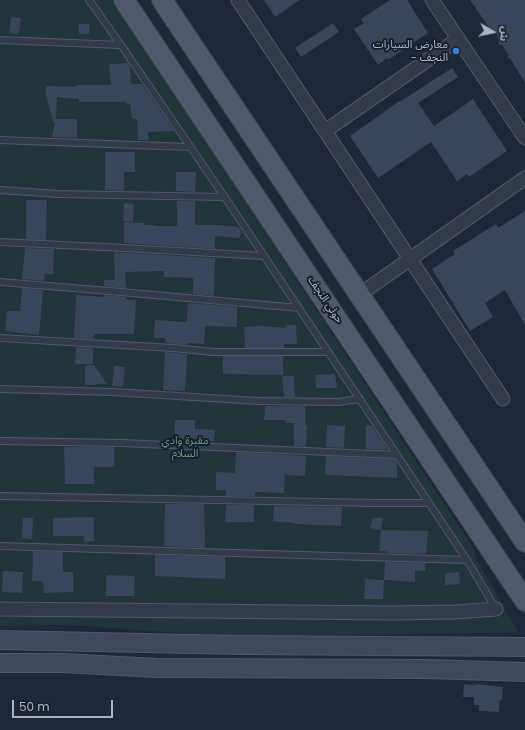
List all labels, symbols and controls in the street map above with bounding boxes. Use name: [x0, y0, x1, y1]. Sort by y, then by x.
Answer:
north arrow: [473, 12, 513, 52]
text: ش: [496, 25, 514, 43]
place label: معارض السيارات - النجف: [373, 38, 448, 64]
marker: معارض السيارات - النجف: [451, 46, 461, 56]
street label: حولي النجف: [304, 274, 346, 326]
park label: مقبرة وادي السلام: [161, 434, 209, 460]
scale bar: [14, 692, 115, 718]
text: 50 m: [19, 698, 50, 715]

